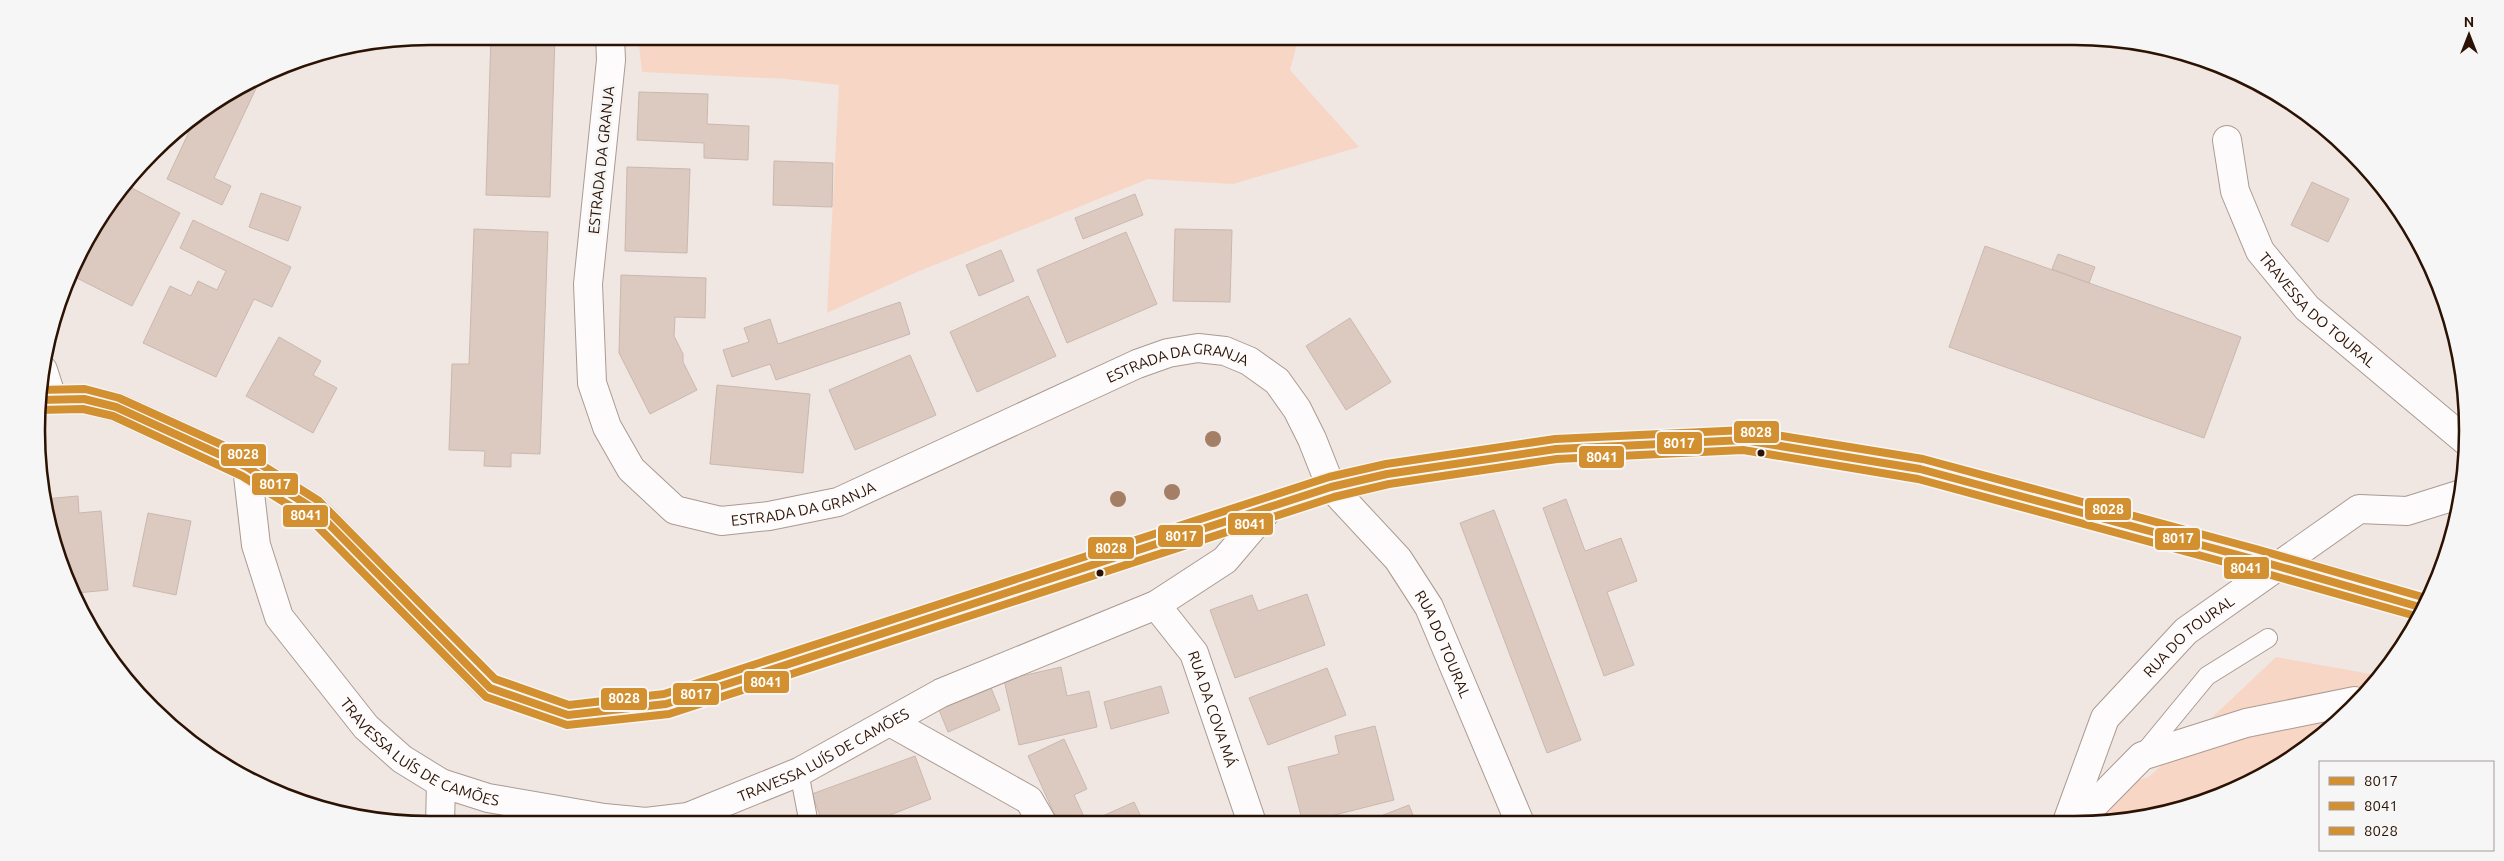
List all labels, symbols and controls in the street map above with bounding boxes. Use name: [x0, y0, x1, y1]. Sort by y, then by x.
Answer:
north arrow: [2444, 10, 2494, 60]
text: N: [2464, 14, 2474, 30]
street label: ESTRADA DA GRANJA: [585, 85, 617, 235]
street label: TRAVESSA DO TOURAL: [2256, 249, 2379, 371]
street label: ESTRADA DA GRANJA: [1104, 339, 1252, 386]
line badge: 8028: [1733, 420, 1780, 444]
text: 8028: [1740, 424, 1772, 440]
line badge: 8017: [1656, 431, 1703, 455]
text: 8017: [1663, 435, 1695, 451]
line badge: 8028: [220, 443, 267, 467]
line badge: 8041: [1578, 445, 1625, 469]
text: 8028: [227, 446, 259, 462]
unlabelled marker: [1756, 448, 1766, 458]
text: 8041: [1586, 449, 1618, 465]
line badge: 8017: [251, 472, 299, 496]
text: 8017: [259, 476, 291, 492]
street label: ESTRADA DA GRANJA: [730, 477, 878, 528]
line badge: 8028: [2084, 497, 2132, 521]
text: 8028: [2092, 501, 2124, 517]
line badge: 8041: [282, 504, 329, 528]
text: 8041: [290, 507, 322, 523]
line badge: 8041: [1227, 512, 1274, 536]
text: 8041: [1234, 516, 1266, 532]
line badge: 8017: [1157, 524, 1204, 548]
line badge: 8017: [2154, 527, 2201, 551]
text: 8017: [1165, 528, 1197, 544]
text: 8017: [2162, 530, 2194, 546]
line badge: 8028: [1087, 536, 1135, 560]
text: 8028: [1095, 540, 1127, 556]
line badge: 8041: [2223, 556, 2270, 580]
text: 8041: [2230, 560, 2262, 576]
unlabelled marker: [1095, 568, 1105, 578]
street label: RUA DO TOURAL: [1412, 587, 1475, 700]
street label: RUA DO TOURAL: [2139, 591, 2237, 680]
street label: RUA DA COVA MÁ: [1185, 648, 1241, 769]
line badge: 8041: [743, 670, 790, 694]
text: 8041: [750, 674, 782, 690]
line badge: 8017: [672, 682, 720, 706]
text: 8017: [680, 686, 712, 702]
line badge: 8028: [600, 687, 648, 711]
text: 8028: [608, 690, 640, 706]
street label: TRAVESSA LUÍS DE CAMÕES: [337, 694, 501, 808]
street label: TRAVESSA LUÍS DE CAMÕES: [735, 704, 912, 804]
legend: [2319, 761, 2494, 851]
text: 8017: [2364, 772, 2398, 789]
text: 8041: [2364, 797, 2398, 814]
text: 8028: [2364, 822, 2398, 839]

